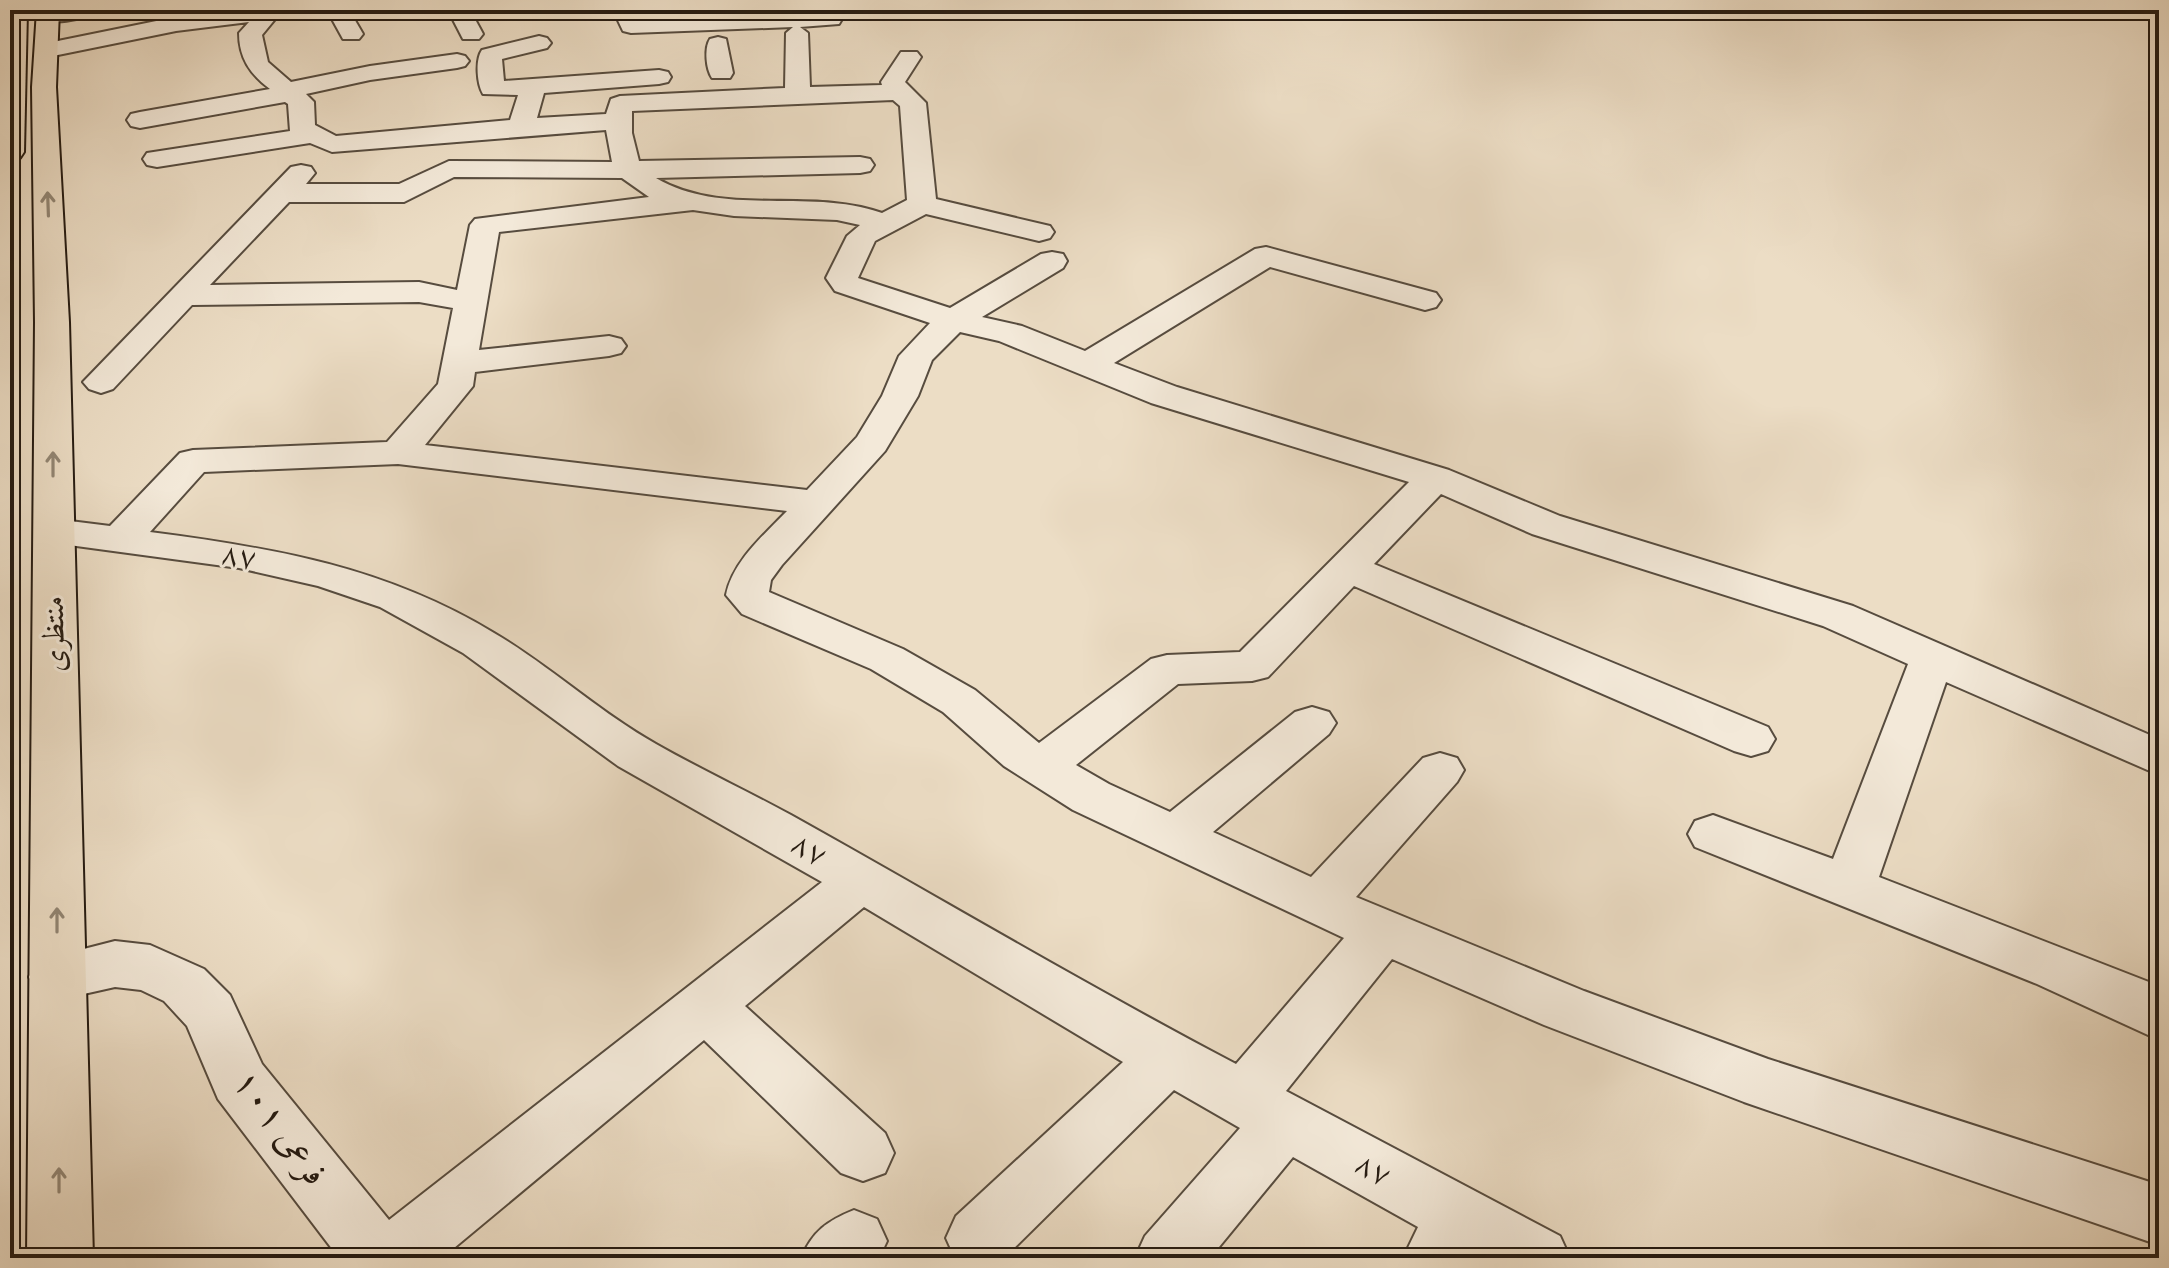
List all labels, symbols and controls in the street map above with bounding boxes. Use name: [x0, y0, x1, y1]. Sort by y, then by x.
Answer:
one-way arrow: [40, 191, 55, 218]
one-way arrow: [45, 451, 61, 478]
street label: ۸۷: [218, 536, 260, 578]
street label: منتظری: [36, 596, 74, 672]
street label: ۸۷: [785, 825, 833, 875]
one-way arrow: [49, 907, 65, 934]
street label: فرعی ۱۰۱: [223, 1061, 337, 1195]
street label: ۸۷: [1349, 1145, 1397, 1195]
one-way arrow: [51, 1167, 67, 1194]

